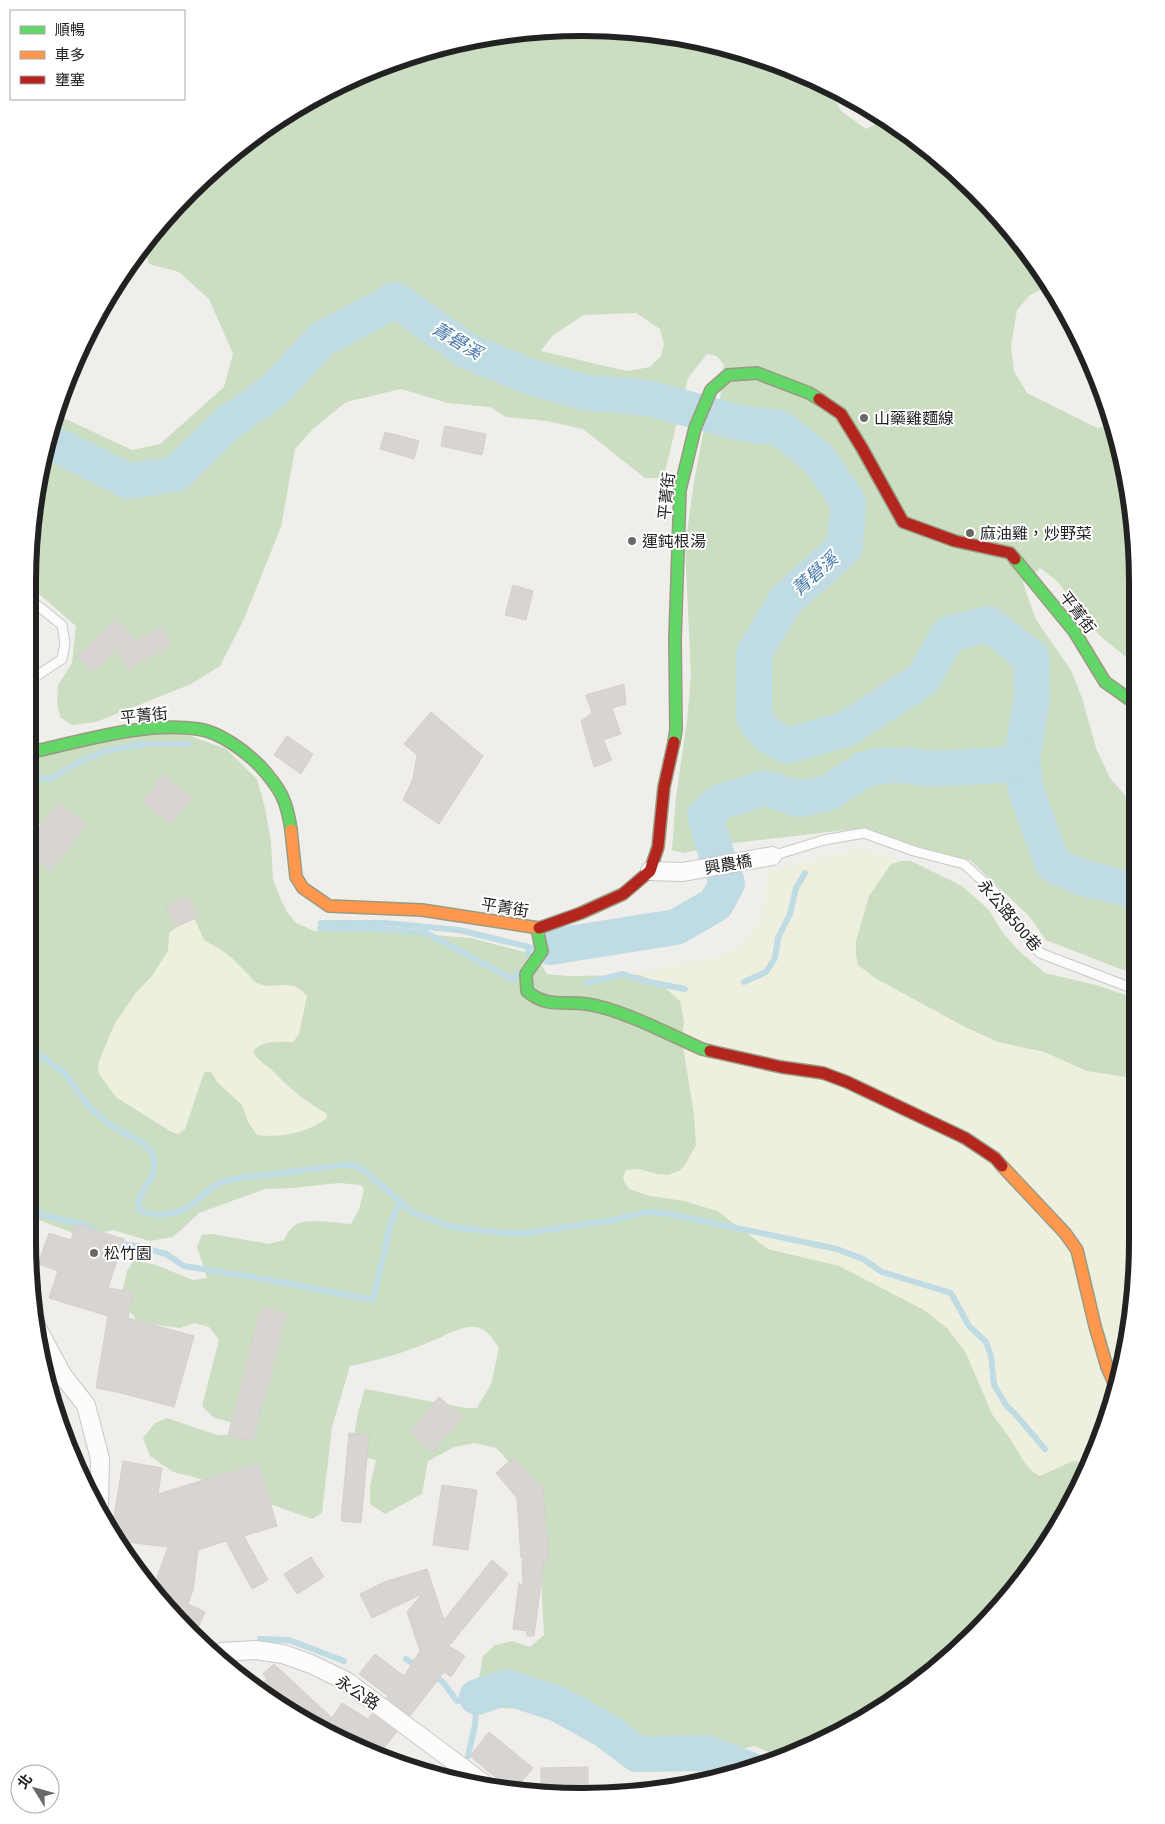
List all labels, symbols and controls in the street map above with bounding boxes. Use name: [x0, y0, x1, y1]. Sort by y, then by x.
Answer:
legend: [10, 10, 185, 100]
text: 順暢: [55, 21, 85, 39]
text: 車多: [55, 46, 85, 64]
text: 壅塞: [55, 71, 85, 89]
water label: 菁礐溪: [428, 318, 488, 366]
place label: 山藥雞麵線: [874, 409, 954, 428]
marker: 山藥雞麵線: [858, 412, 870, 424]
street label: 平菁街: [655, 471, 678, 521]
place label: 麻油雞，炒野菜: [980, 524, 1092, 543]
marker: 麻油雞，炒野菜: [964, 527, 976, 539]
place label: 運鈍根湯: [642, 532, 706, 551]
marker: 運鈍根湯: [626, 535, 638, 547]
water label: 菁礐溪: [788, 546, 845, 600]
street label: 平菁街: [1056, 587, 1100, 637]
street label: 平菁街: [119, 704, 169, 727]
street label: 興農橋: [703, 851, 753, 878]
street label: 永公路500巷: [974, 875, 1045, 955]
street label: 平菁街: [480, 894, 530, 921]
place label: 松竹園: [104, 1244, 152, 1263]
marker: 松竹園: [88, 1247, 100, 1259]
street label: 永公路: [332, 1671, 383, 1713]
north arrow: [10, 1764, 60, 1814]
text: 北: [14, 1771, 36, 1792]

